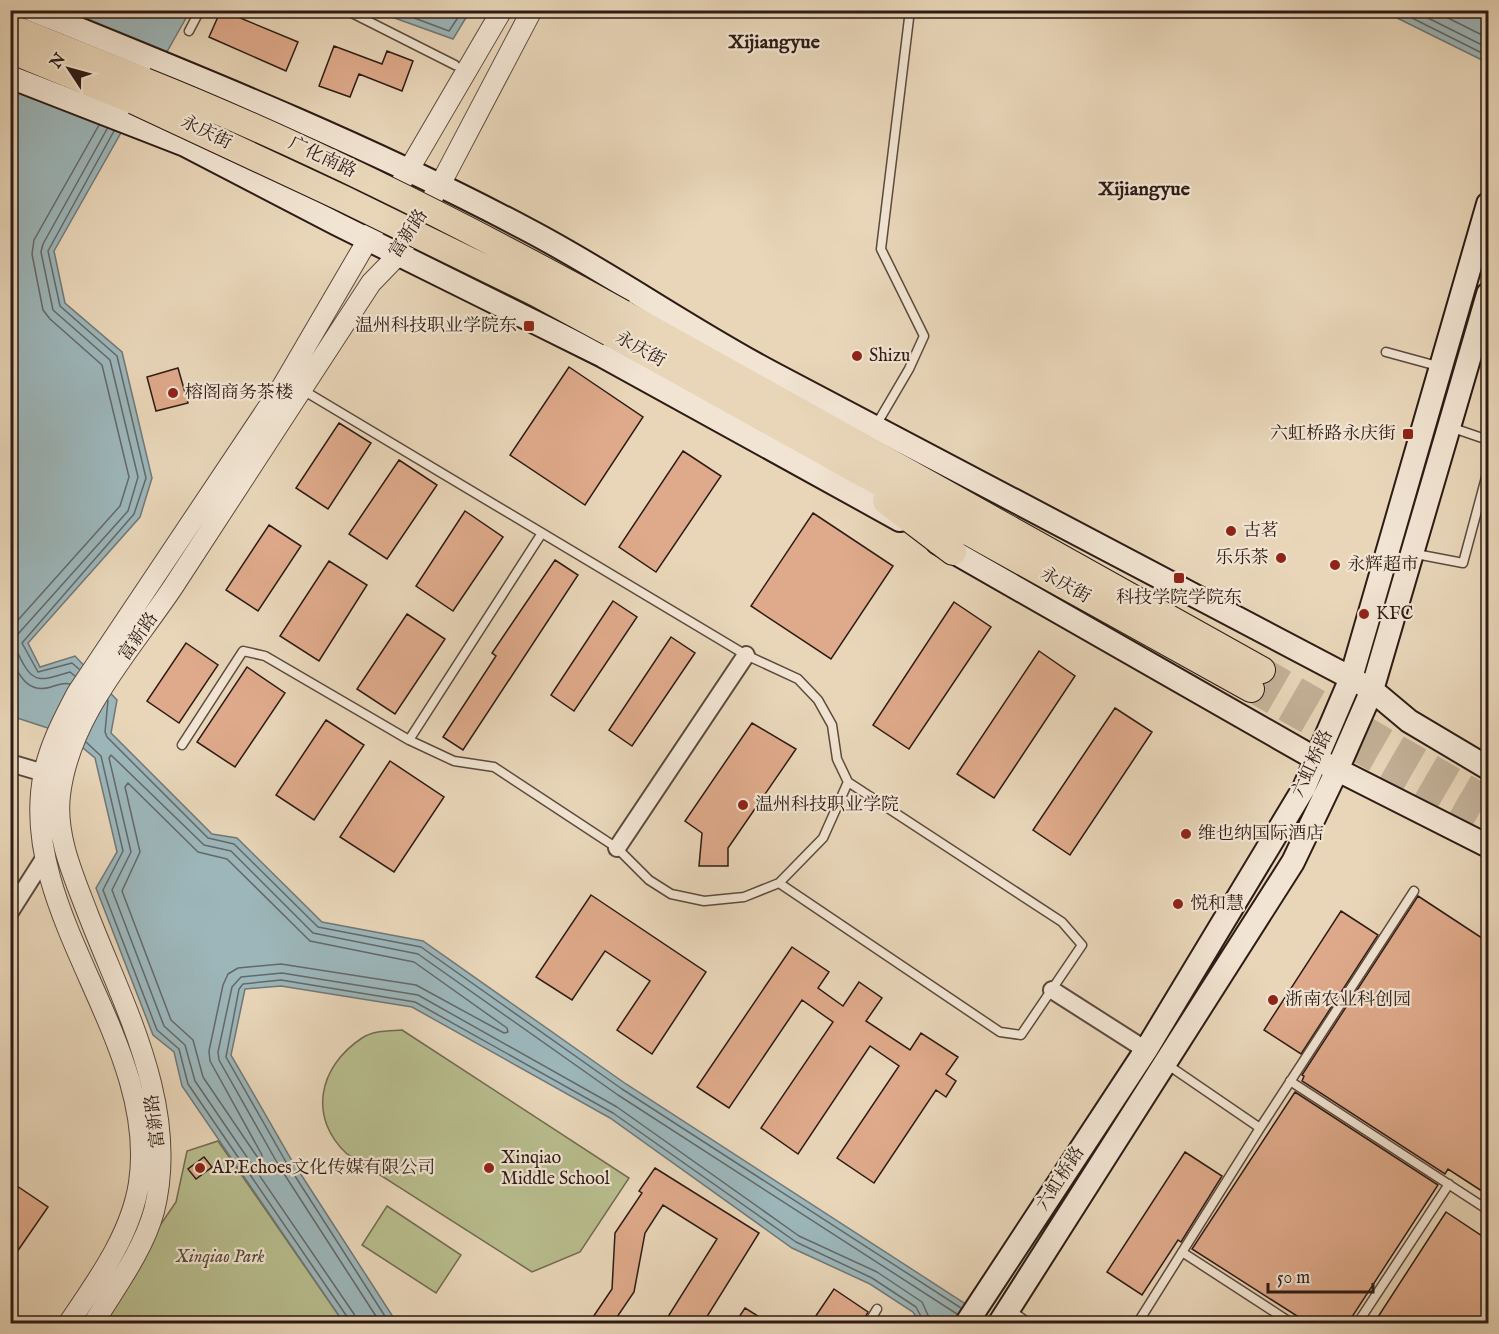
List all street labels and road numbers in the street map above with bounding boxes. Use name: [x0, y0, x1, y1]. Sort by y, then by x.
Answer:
street label: 永庆街: [177, 111, 235, 155]
street label: 广化南路: [285, 132, 359, 184]
street label: 富新路: [385, 205, 433, 263]
street label: 永庆街: [611, 327, 669, 373]
street label: 永庆街: [1036, 563, 1094, 609]
street label: 富新路: [114, 608, 164, 666]
street label: 六虹桥路: [1287, 727, 1339, 801]
street label: 富新路: [141, 1093, 171, 1149]
street label: 六虹桥路: [1032, 1143, 1090, 1215]

